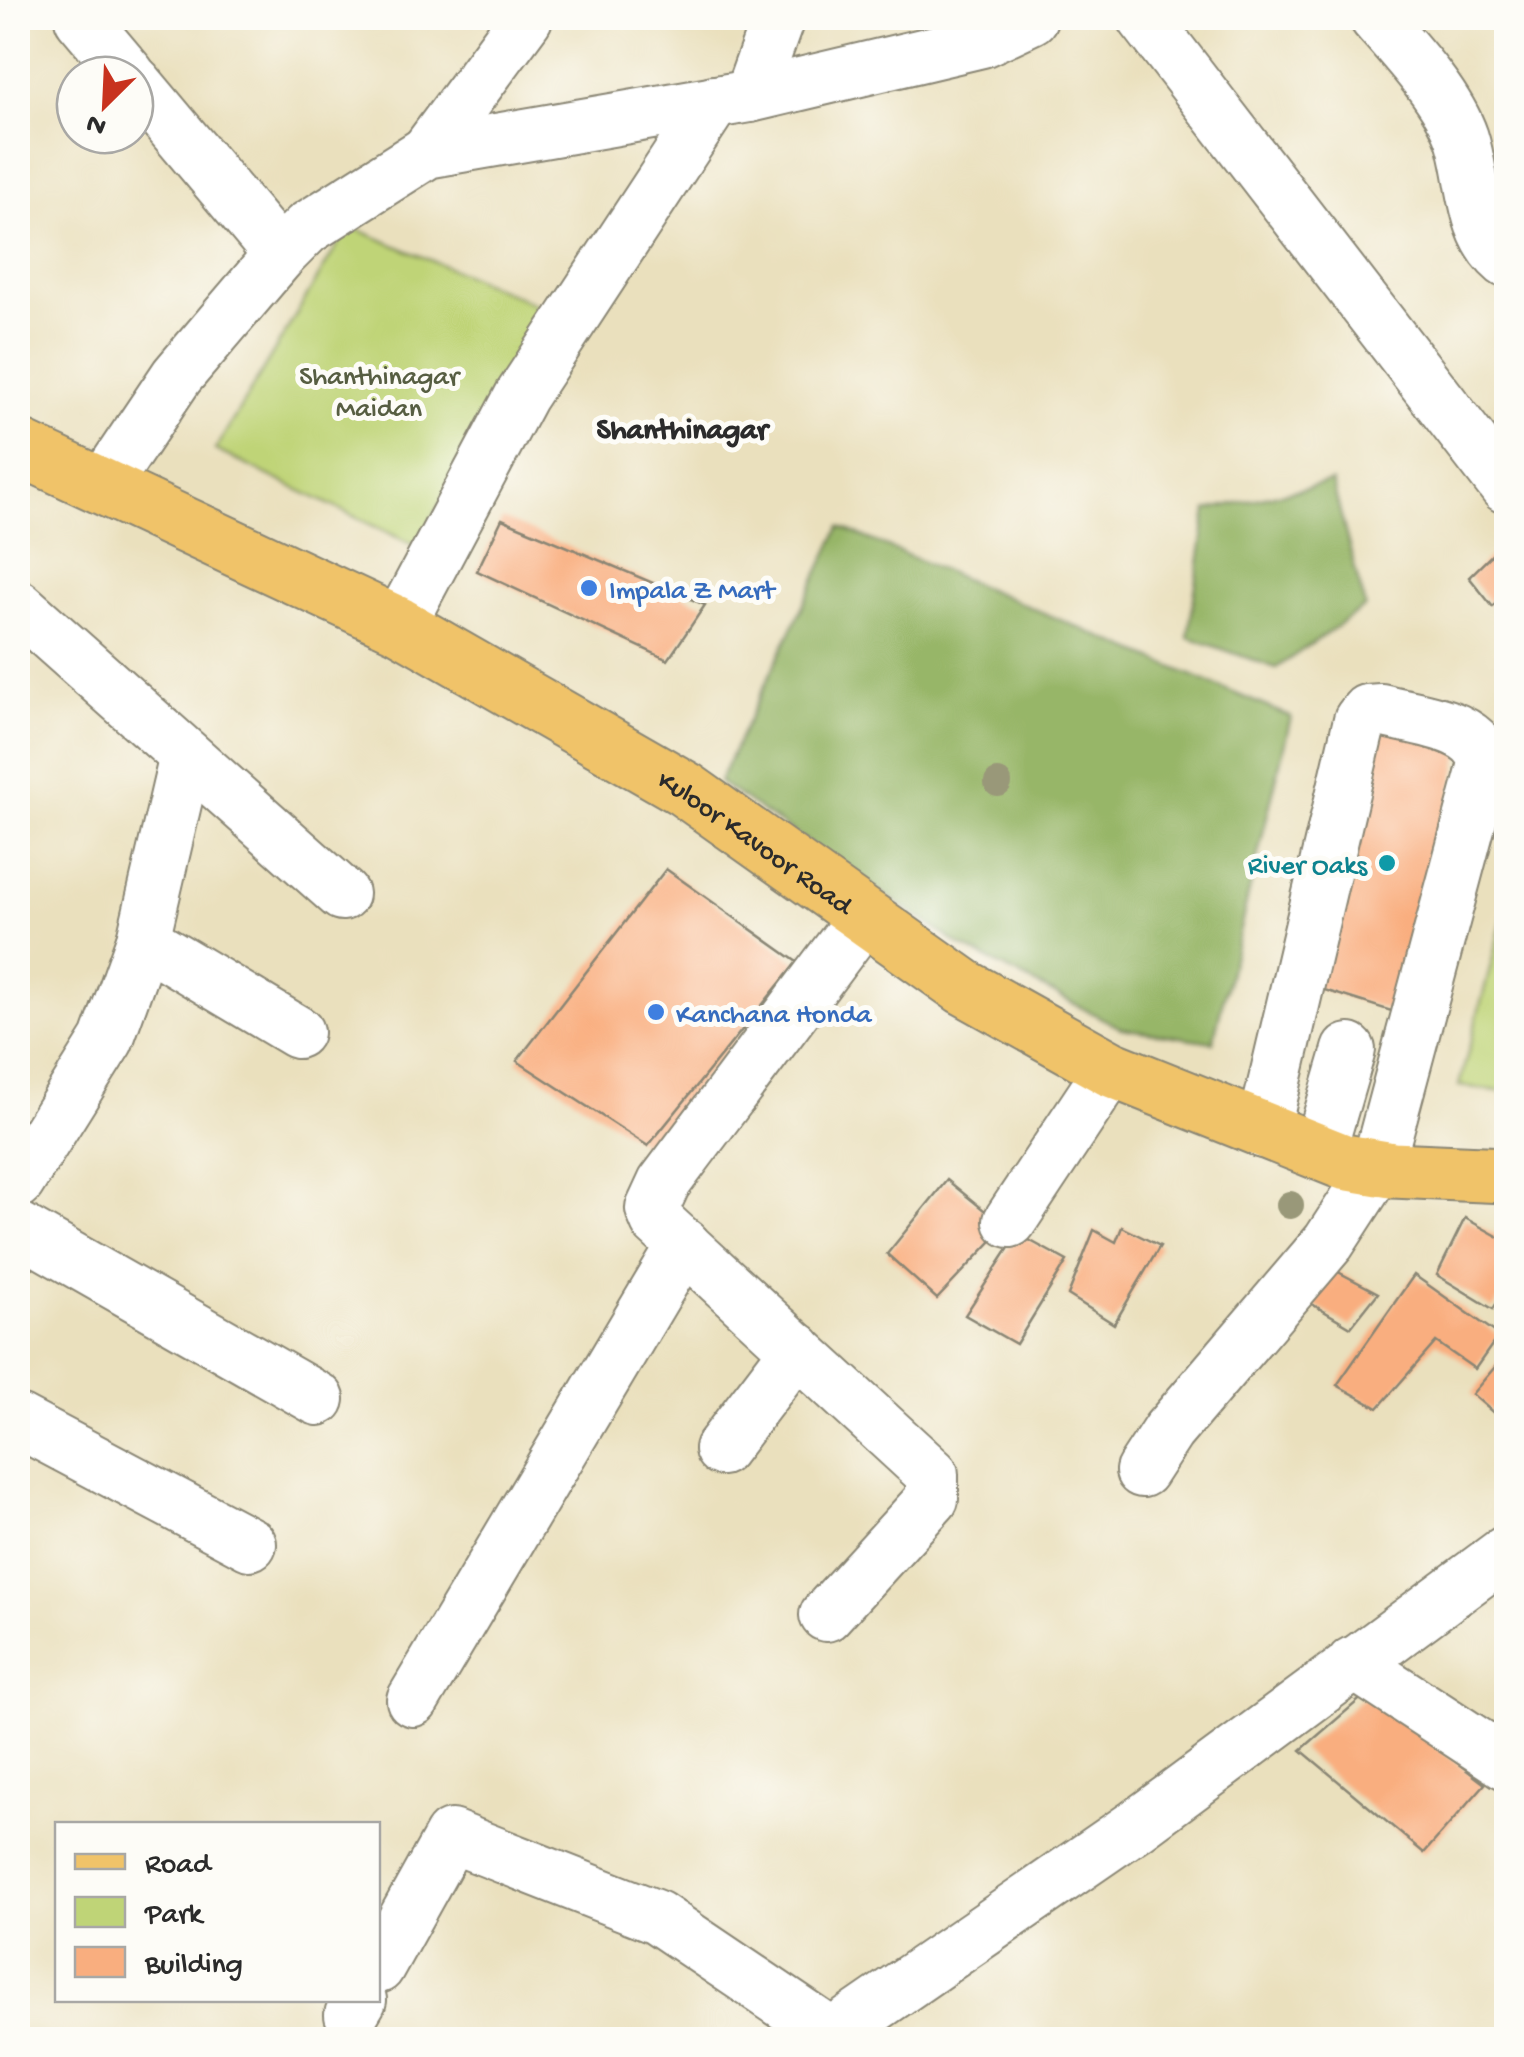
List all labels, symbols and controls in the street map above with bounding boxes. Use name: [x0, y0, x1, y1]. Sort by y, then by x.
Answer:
north arrow: [55, 55, 155, 155]
text: N: [82, 105, 112, 143]
park label: Shanthinagar Maidan: [299, 362, 461, 427]
district label: Shanthinagar: [596, 415, 771, 450]
place label: Impala Z Mart: [609, 576, 777, 609]
marker: Impala Z Mart: [578, 577, 600, 599]
street label: Kuloor Kavoor Road: [651, 765, 860, 925]
place label: River Oaks: [1248, 851, 1368, 884]
marker: River Oaks: [1376, 852, 1398, 874]
place label: Kanchana Honda: [676, 1000, 873, 1033]
marker: Kanchana Honda: [645, 1001, 667, 1023]
legend: [55, 1822, 380, 2002]
text: Road: [145, 1849, 213, 1884]
text: Park: [144, 1899, 205, 1934]
text: Building: [144, 1949, 243, 1984]

